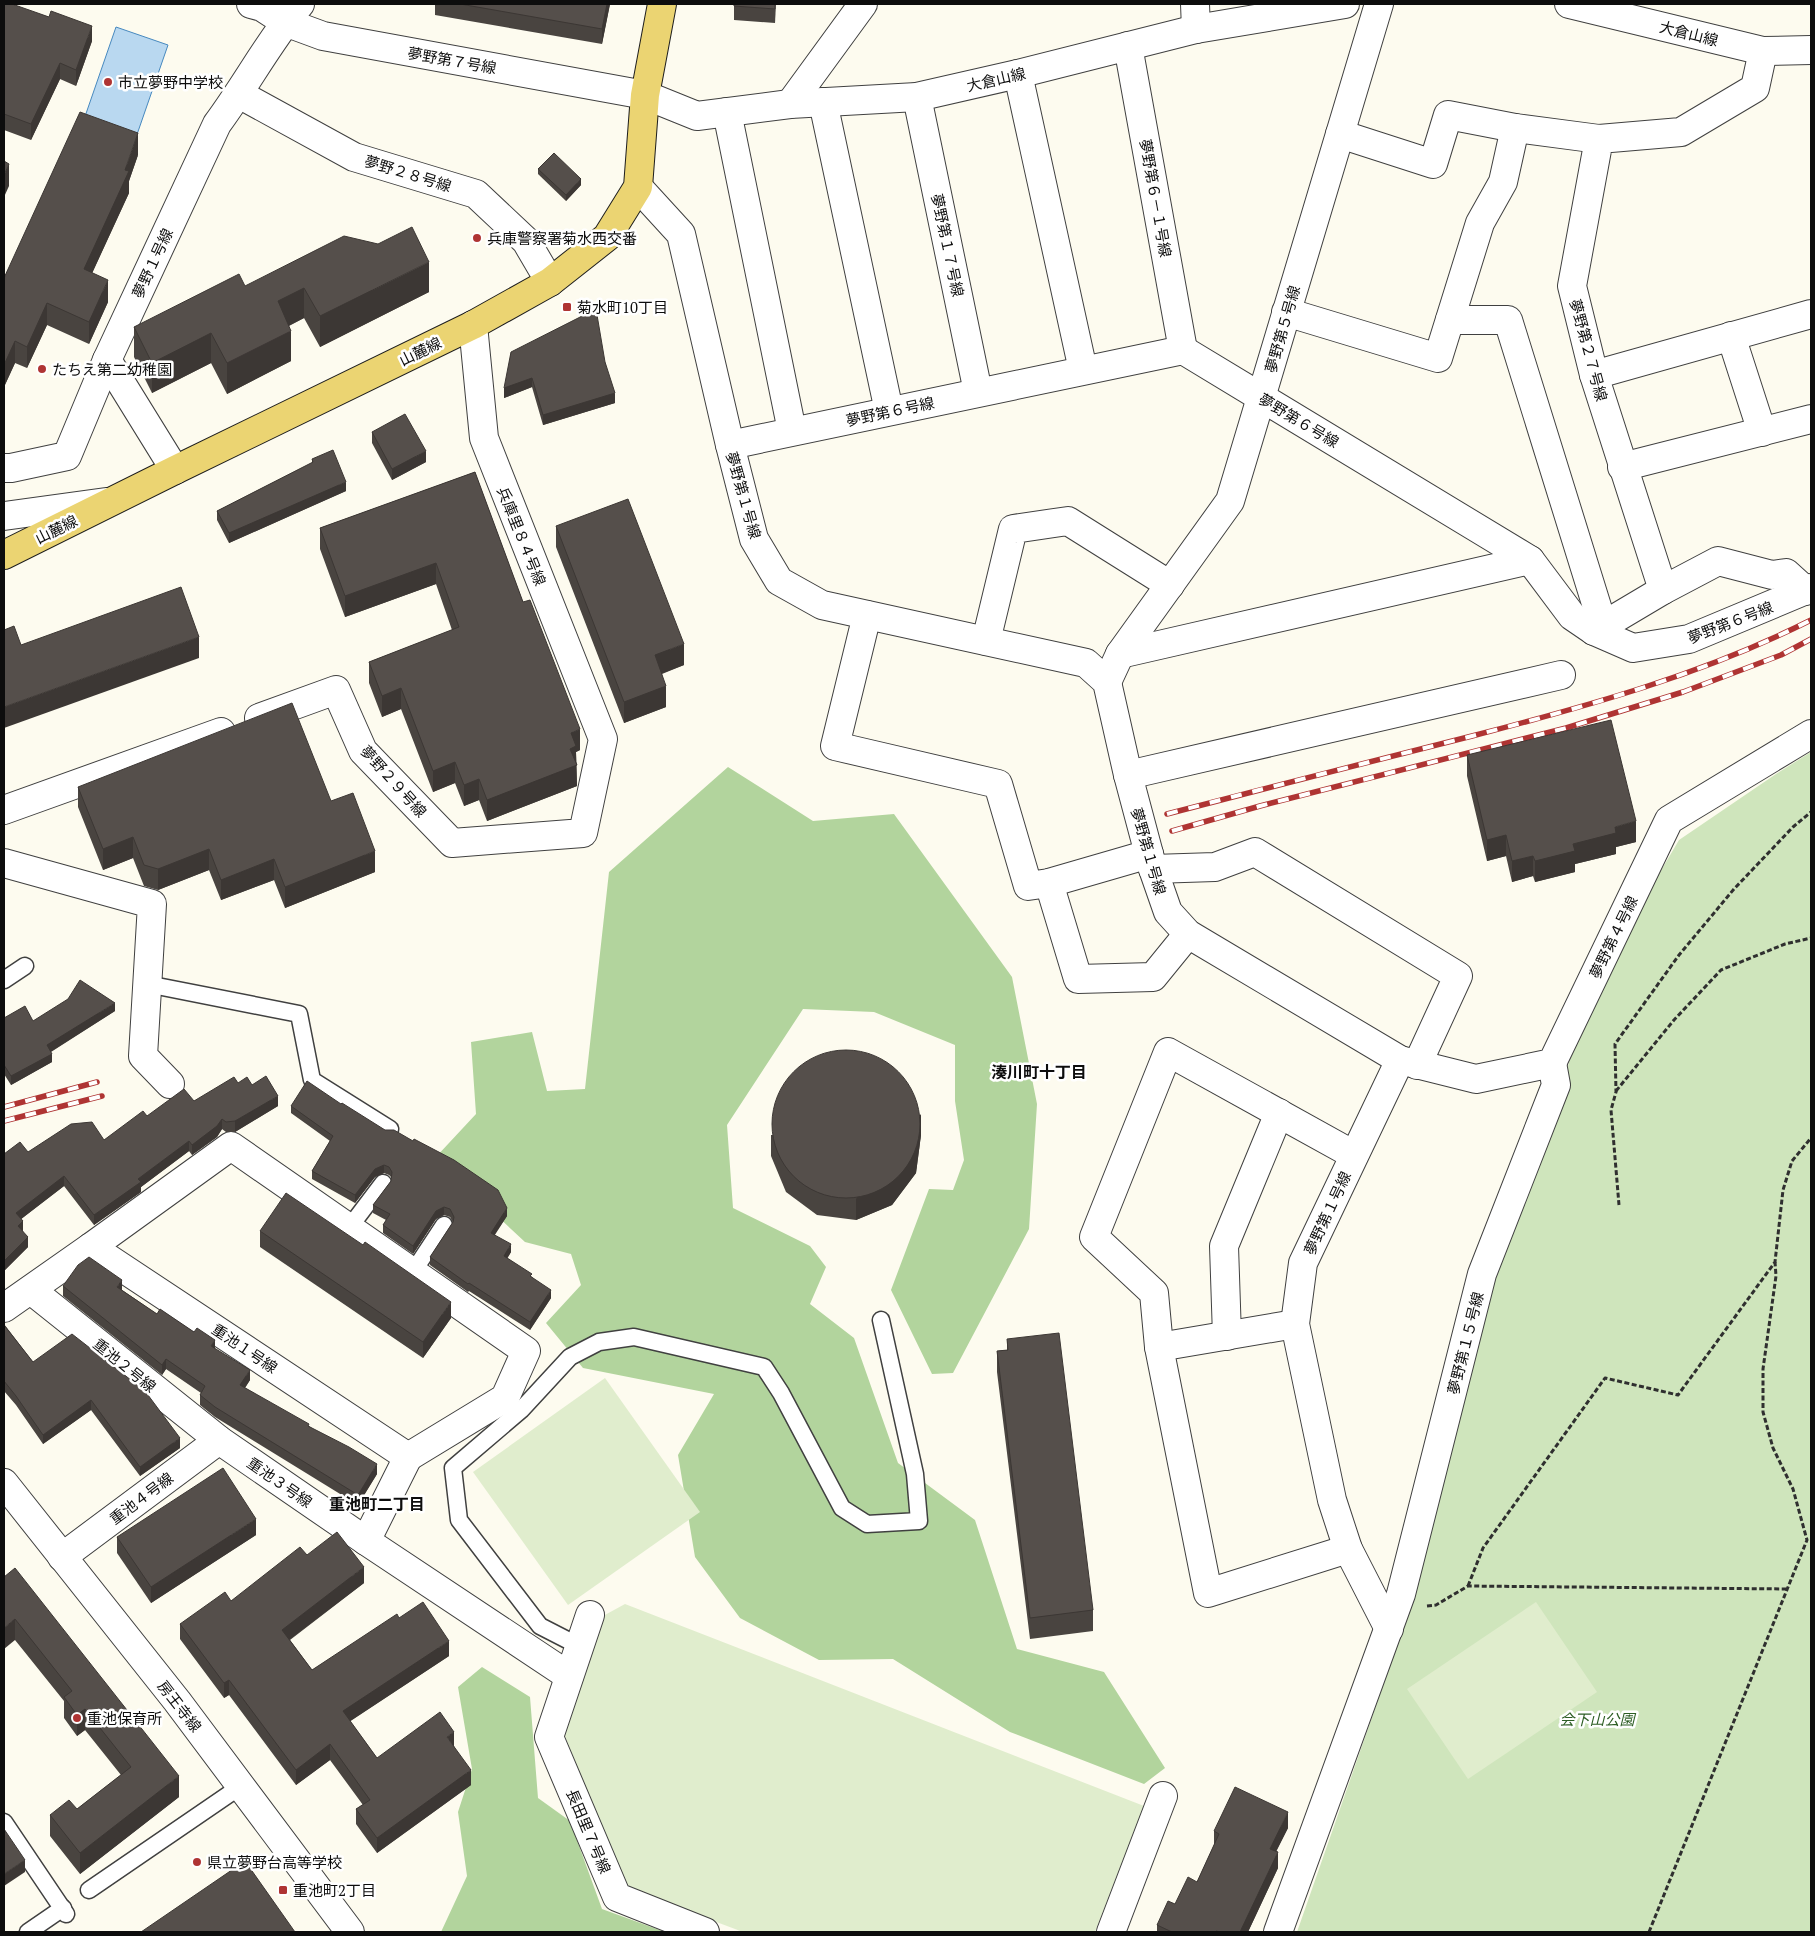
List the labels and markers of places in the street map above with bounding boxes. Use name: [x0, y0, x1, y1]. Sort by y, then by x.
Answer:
place label: 市立夢野中学校: [118, 72, 223, 92]
marker: 市立夢野中学校: [102, 76, 114, 88]
place label: 兵庫警察署菊水西交番: [487, 228, 637, 248]
marker: 兵庫警察署菊水西交番: [471, 232, 483, 244]
place label: 菊水町10丁目: [577, 297, 668, 317]
marker: 菊水町10丁目: [561, 301, 573, 313]
place label: たちえ第二幼稚園: [52, 359, 172, 379]
marker: たちえ第二幼稚園: [36, 363, 48, 375]
place label: 重池保育所: [87, 1708, 162, 1728]
marker: 重池保育所: [71, 1712, 83, 1724]
place label: 県立夢野台高等学校: [207, 1852, 342, 1872]
marker: 県立夢野台高等学校: [191, 1856, 203, 1868]
place label: 重池町2丁目: [293, 1880, 376, 1900]
marker: 重池町2丁目: [277, 1884, 289, 1896]

